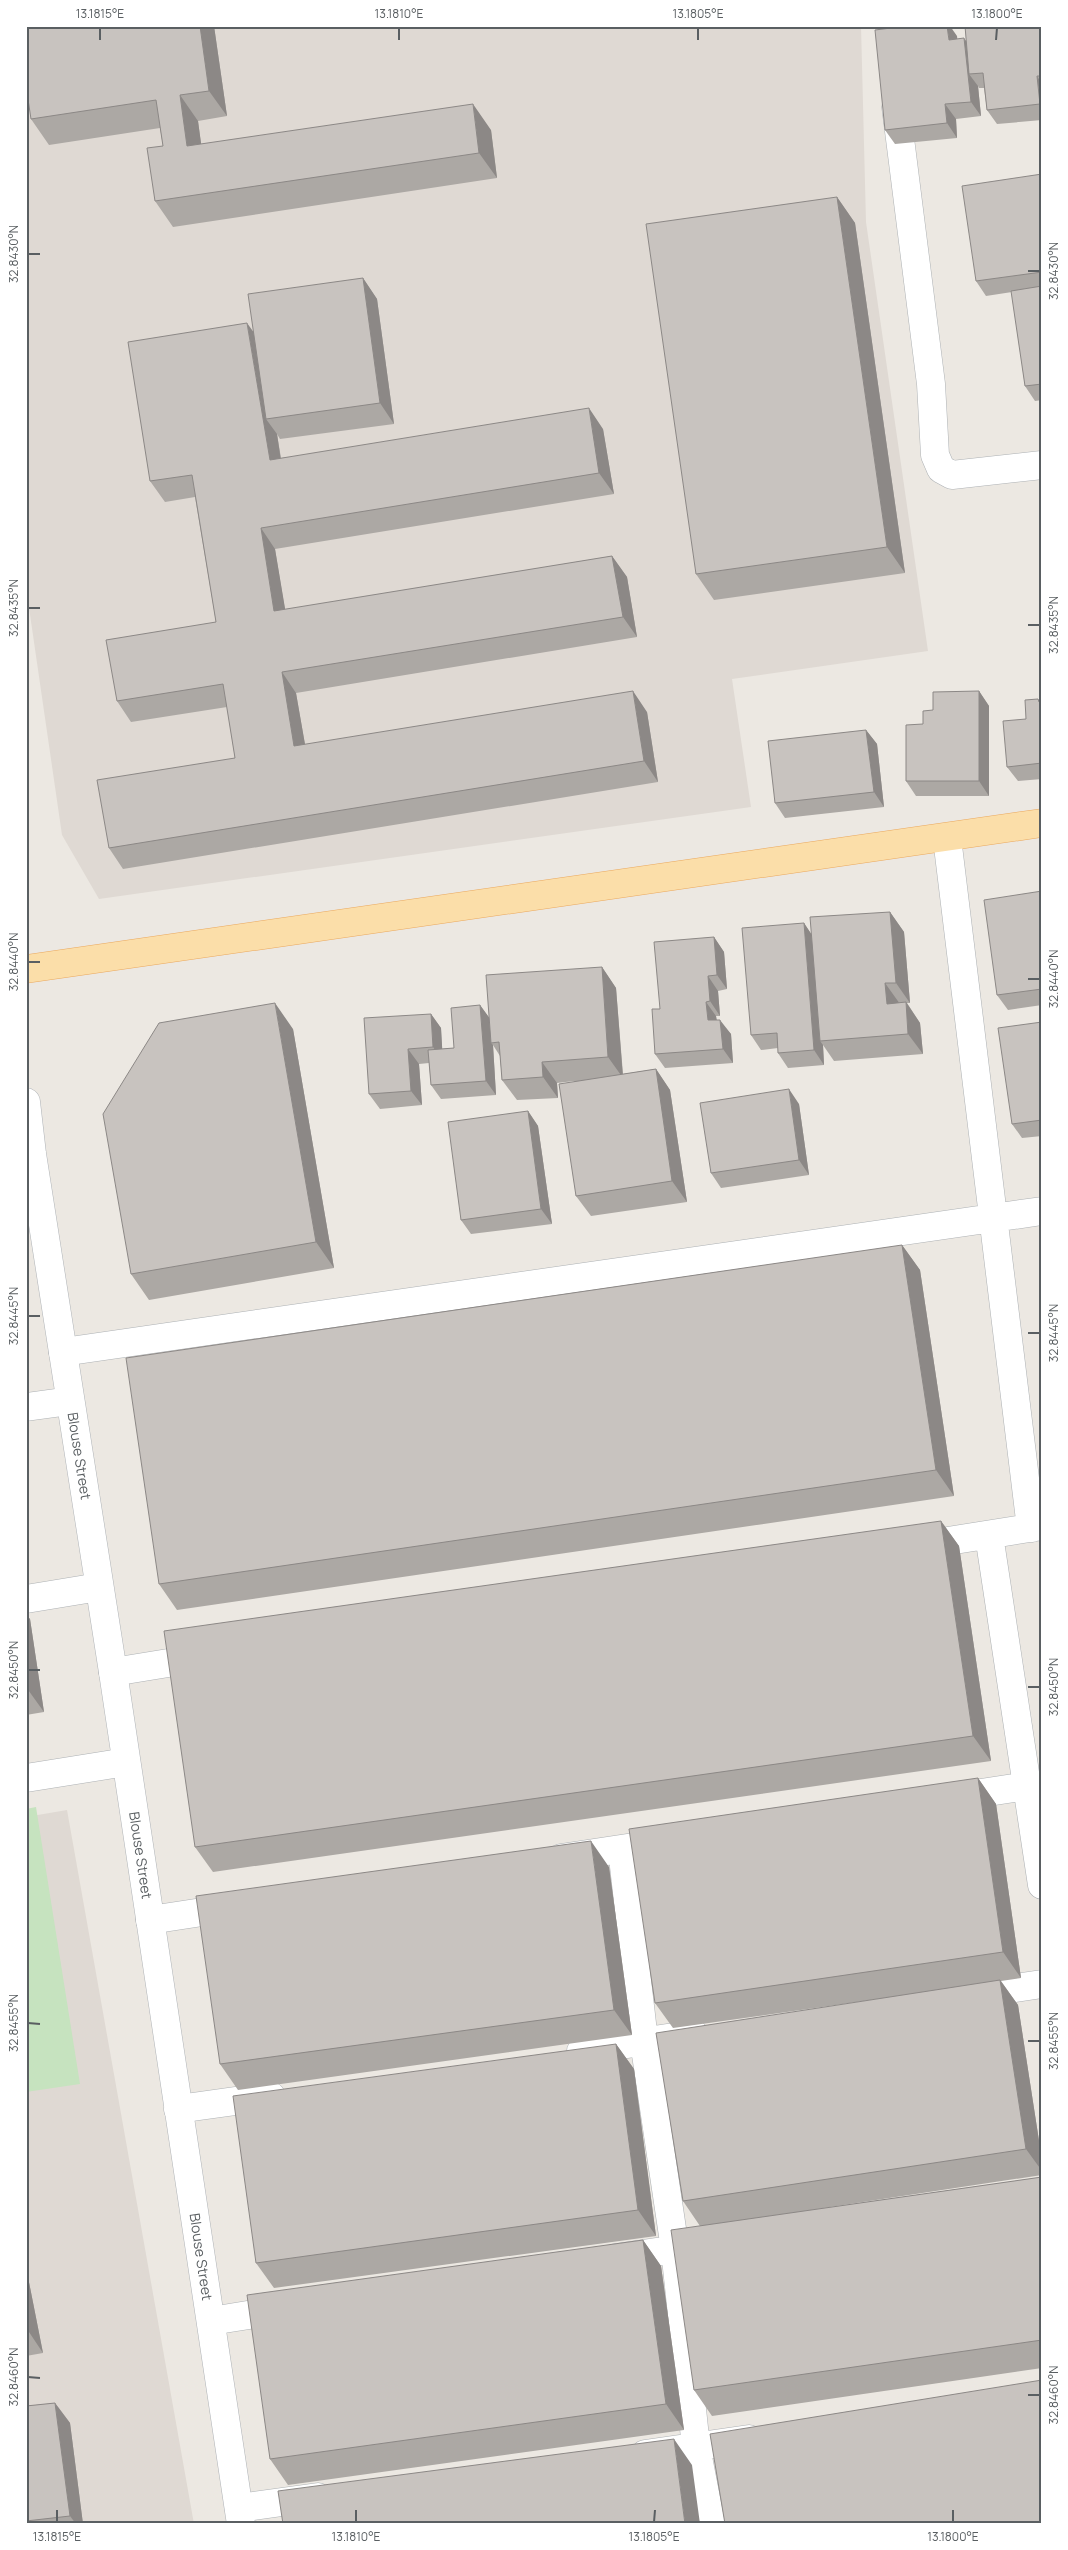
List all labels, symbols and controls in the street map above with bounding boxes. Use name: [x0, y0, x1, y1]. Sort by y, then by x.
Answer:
text: 13.1815°E: [76, 5, 124, 22]
text: 13.1810°E: [375, 5, 424, 22]
text: 13.1805°E: [672, 5, 724, 22]
text: 13.1800°E: [971, 5, 1023, 22]
text: 32.8430°N: [5, 225, 22, 283]
text: 32.8430°N: [1045, 242, 1062, 300]
text: 32.8435°N: [5, 579, 22, 637]
text: 32.8435°N: [1045, 596, 1062, 654]
text: 32.8440°N: [5, 933, 22, 991]
text: 32.8440°N: [1045, 950, 1062, 1008]
text: 32.8445°N: [5, 1287, 22, 1345]
text: 32.8445°N: [1045, 1304, 1062, 1362]
street label: Blouse Street: [64, 1411, 96, 1501]
text: 32.8450°N: [5, 1641, 22, 1699]
text: 32.8450°N: [1045, 1658, 1062, 1716]
street label: Blouse Street: [125, 1810, 157, 1901]
text: 32.8455°N: [5, 1994, 22, 2052]
text: 32.8455°N: [1045, 2012, 1062, 2070]
street label: Blouse Street: [185, 2212, 217, 2302]
text: 32.8460°N: [5, 2348, 22, 2406]
text: 32.8460°N: [1045, 2366, 1062, 2424]
text: 13.1815°E: [33, 2528, 81, 2545]
text: 13.1810°E: [332, 2528, 381, 2545]
text: 13.1805°E: [628, 2528, 680, 2545]
text: 13.1800°E: [927, 2528, 979, 2545]

